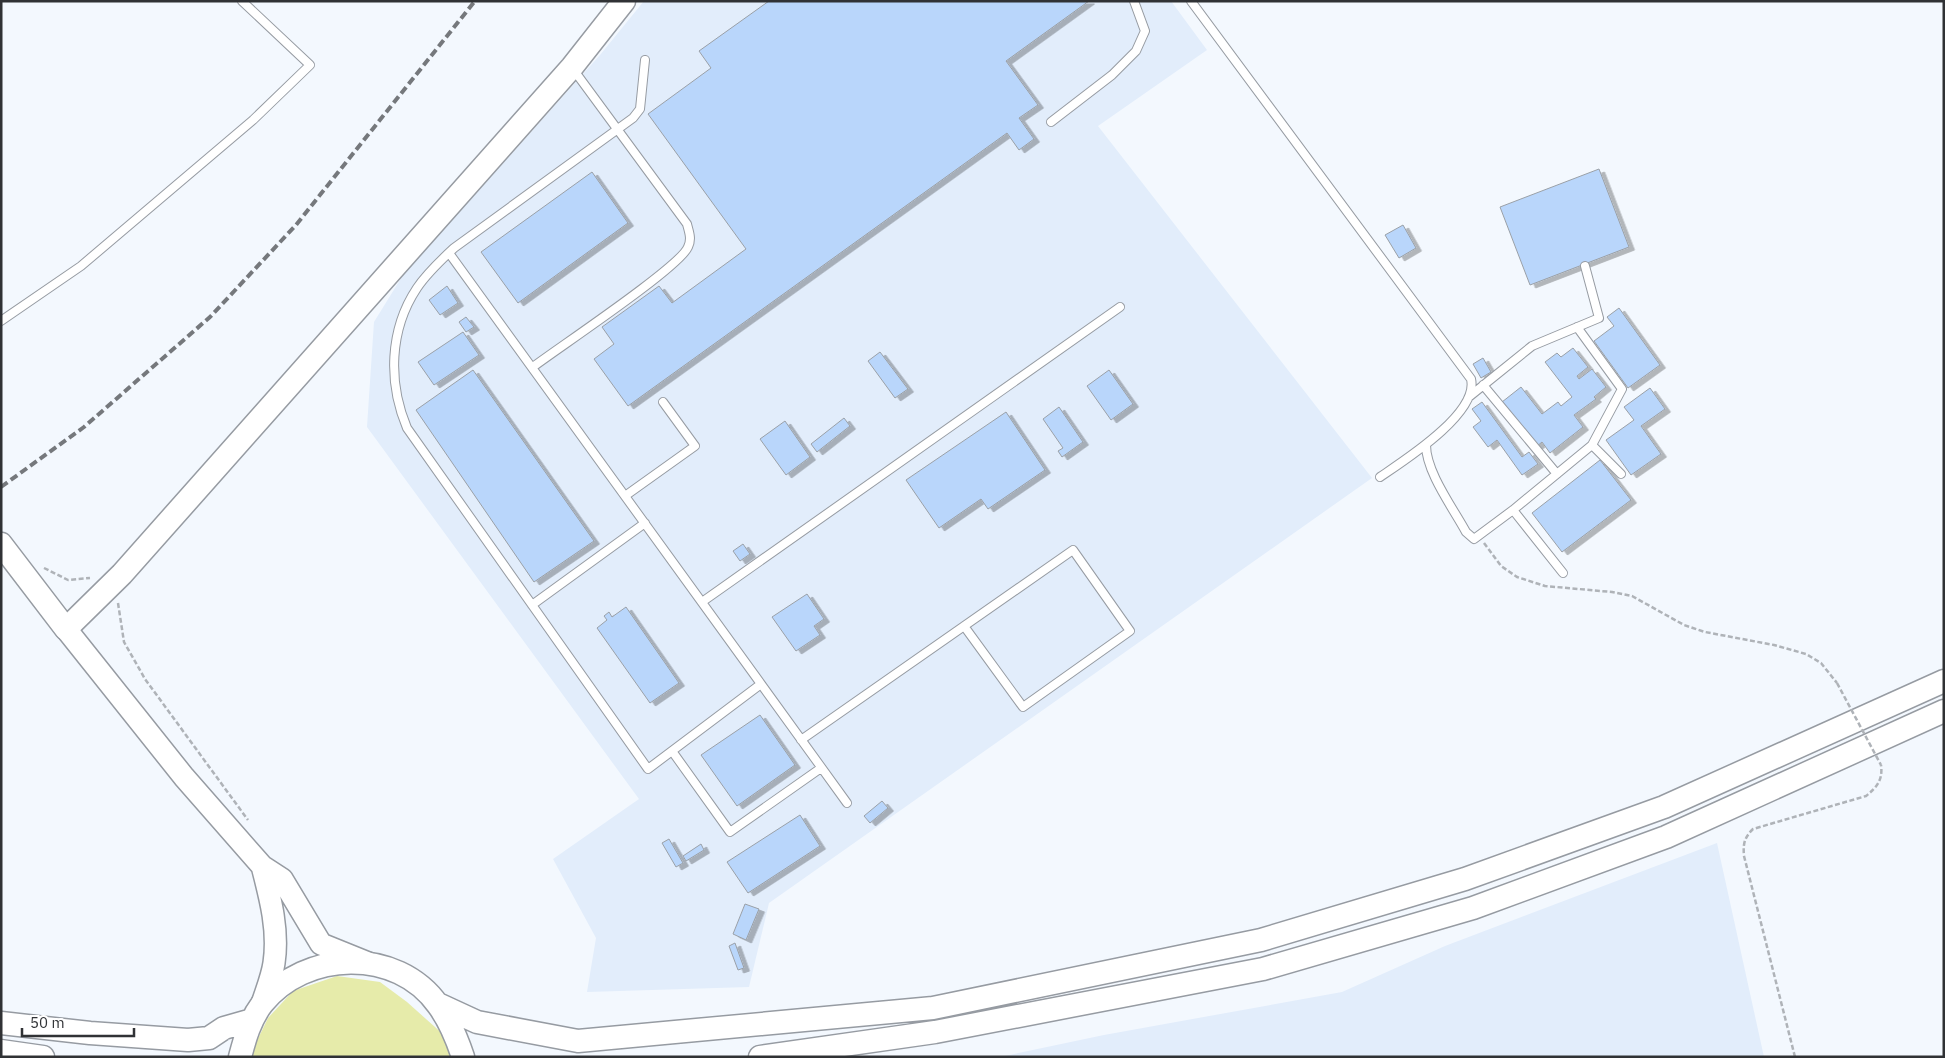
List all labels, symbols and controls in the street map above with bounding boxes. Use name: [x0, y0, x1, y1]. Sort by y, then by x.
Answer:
scale bar: [22, 1006, 135, 1038]
text: 50 m: [30, 1013, 65, 1032]

